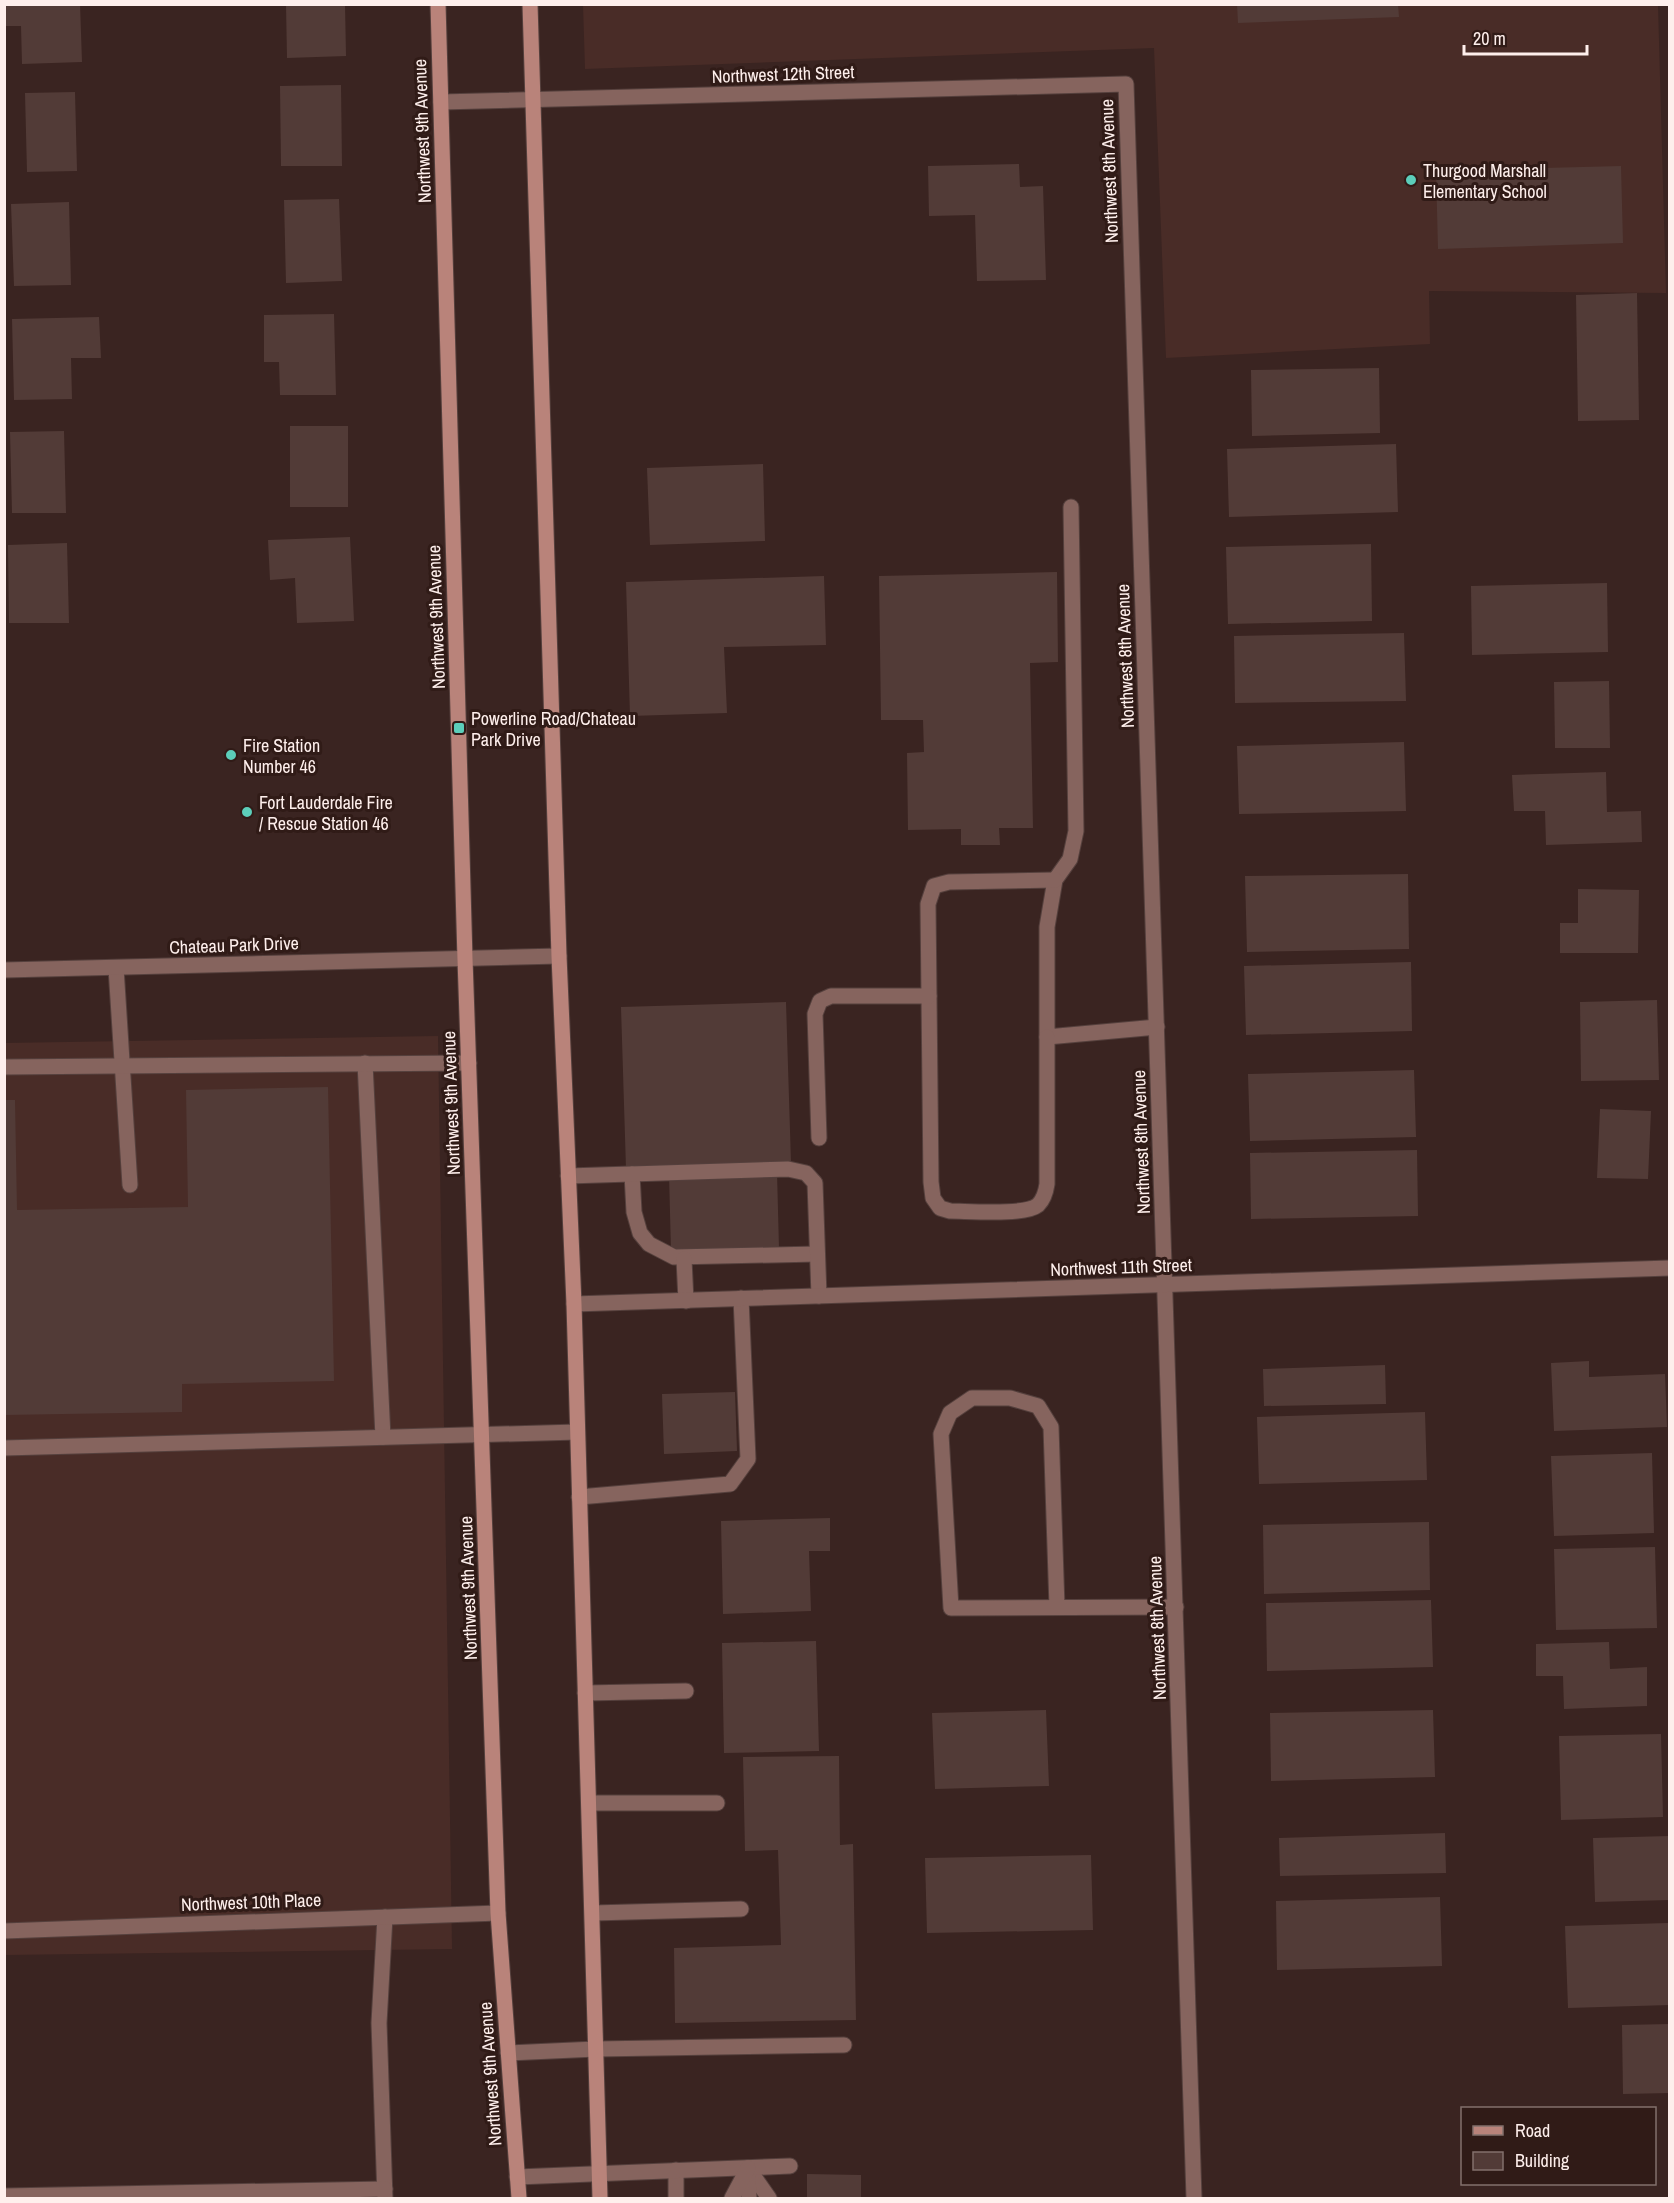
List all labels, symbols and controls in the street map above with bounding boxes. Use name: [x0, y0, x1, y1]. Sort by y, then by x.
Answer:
scale bar: [1464, 18, 1587, 56]
text: 20 m: [1473, 26, 1506, 51]
street label: Northwest 9th Avenue: [407, 59, 437, 203]
street label: Northwest 12th Street: [711, 59, 855, 89]
street label: Northwest 8th Avenue: [1094, 99, 1124, 243]
place label: Thurgood Marshall Elementary School: [1423, 158, 1547, 204]
marker: Thurgood Marshall Elementary School: [1404, 173, 1418, 187]
street label: Northwest 9th Avenue: [421, 545, 451, 689]
street label: Northwest 8th Avenue: [1110, 584, 1140, 728]
place label: Powerline Road/Chateau Park Drive: [471, 706, 636, 752]
marker: Powerline Road/Chateau Park Drive: [452, 721, 466, 735]
place label: Fire Station Number 46: [243, 733, 320, 779]
marker: Fire Station Number 46: [224, 748, 238, 762]
place label: Fort Lauderdale Fire / Rescue Station 46: [259, 790, 393, 836]
marker: Fort Lauderdale Fire / Rescue Station 46: [240, 805, 254, 819]
street label: Chateau Park Drive: [169, 930, 299, 960]
street label: Northwest 9th Avenue: [436, 1031, 466, 1175]
street label: Northwest 8th Avenue: [1126, 1070, 1156, 1214]
street label: Northwest 11th Street: [1050, 1252, 1192, 1282]
street label: Northwest 9th Avenue: [453, 1516, 483, 1660]
street label: Northwest 8th Avenue: [1142, 1556, 1172, 1700]
street label: Northwest 10th Place: [180, 1887, 322, 1917]
street label: Northwest 9th Avenue: [473, 2001, 507, 2147]
legend: [1461, 2107, 1656, 2185]
text: Road: [1515, 2118, 1550, 2143]
text: Building: [1515, 2148, 1570, 2173]

